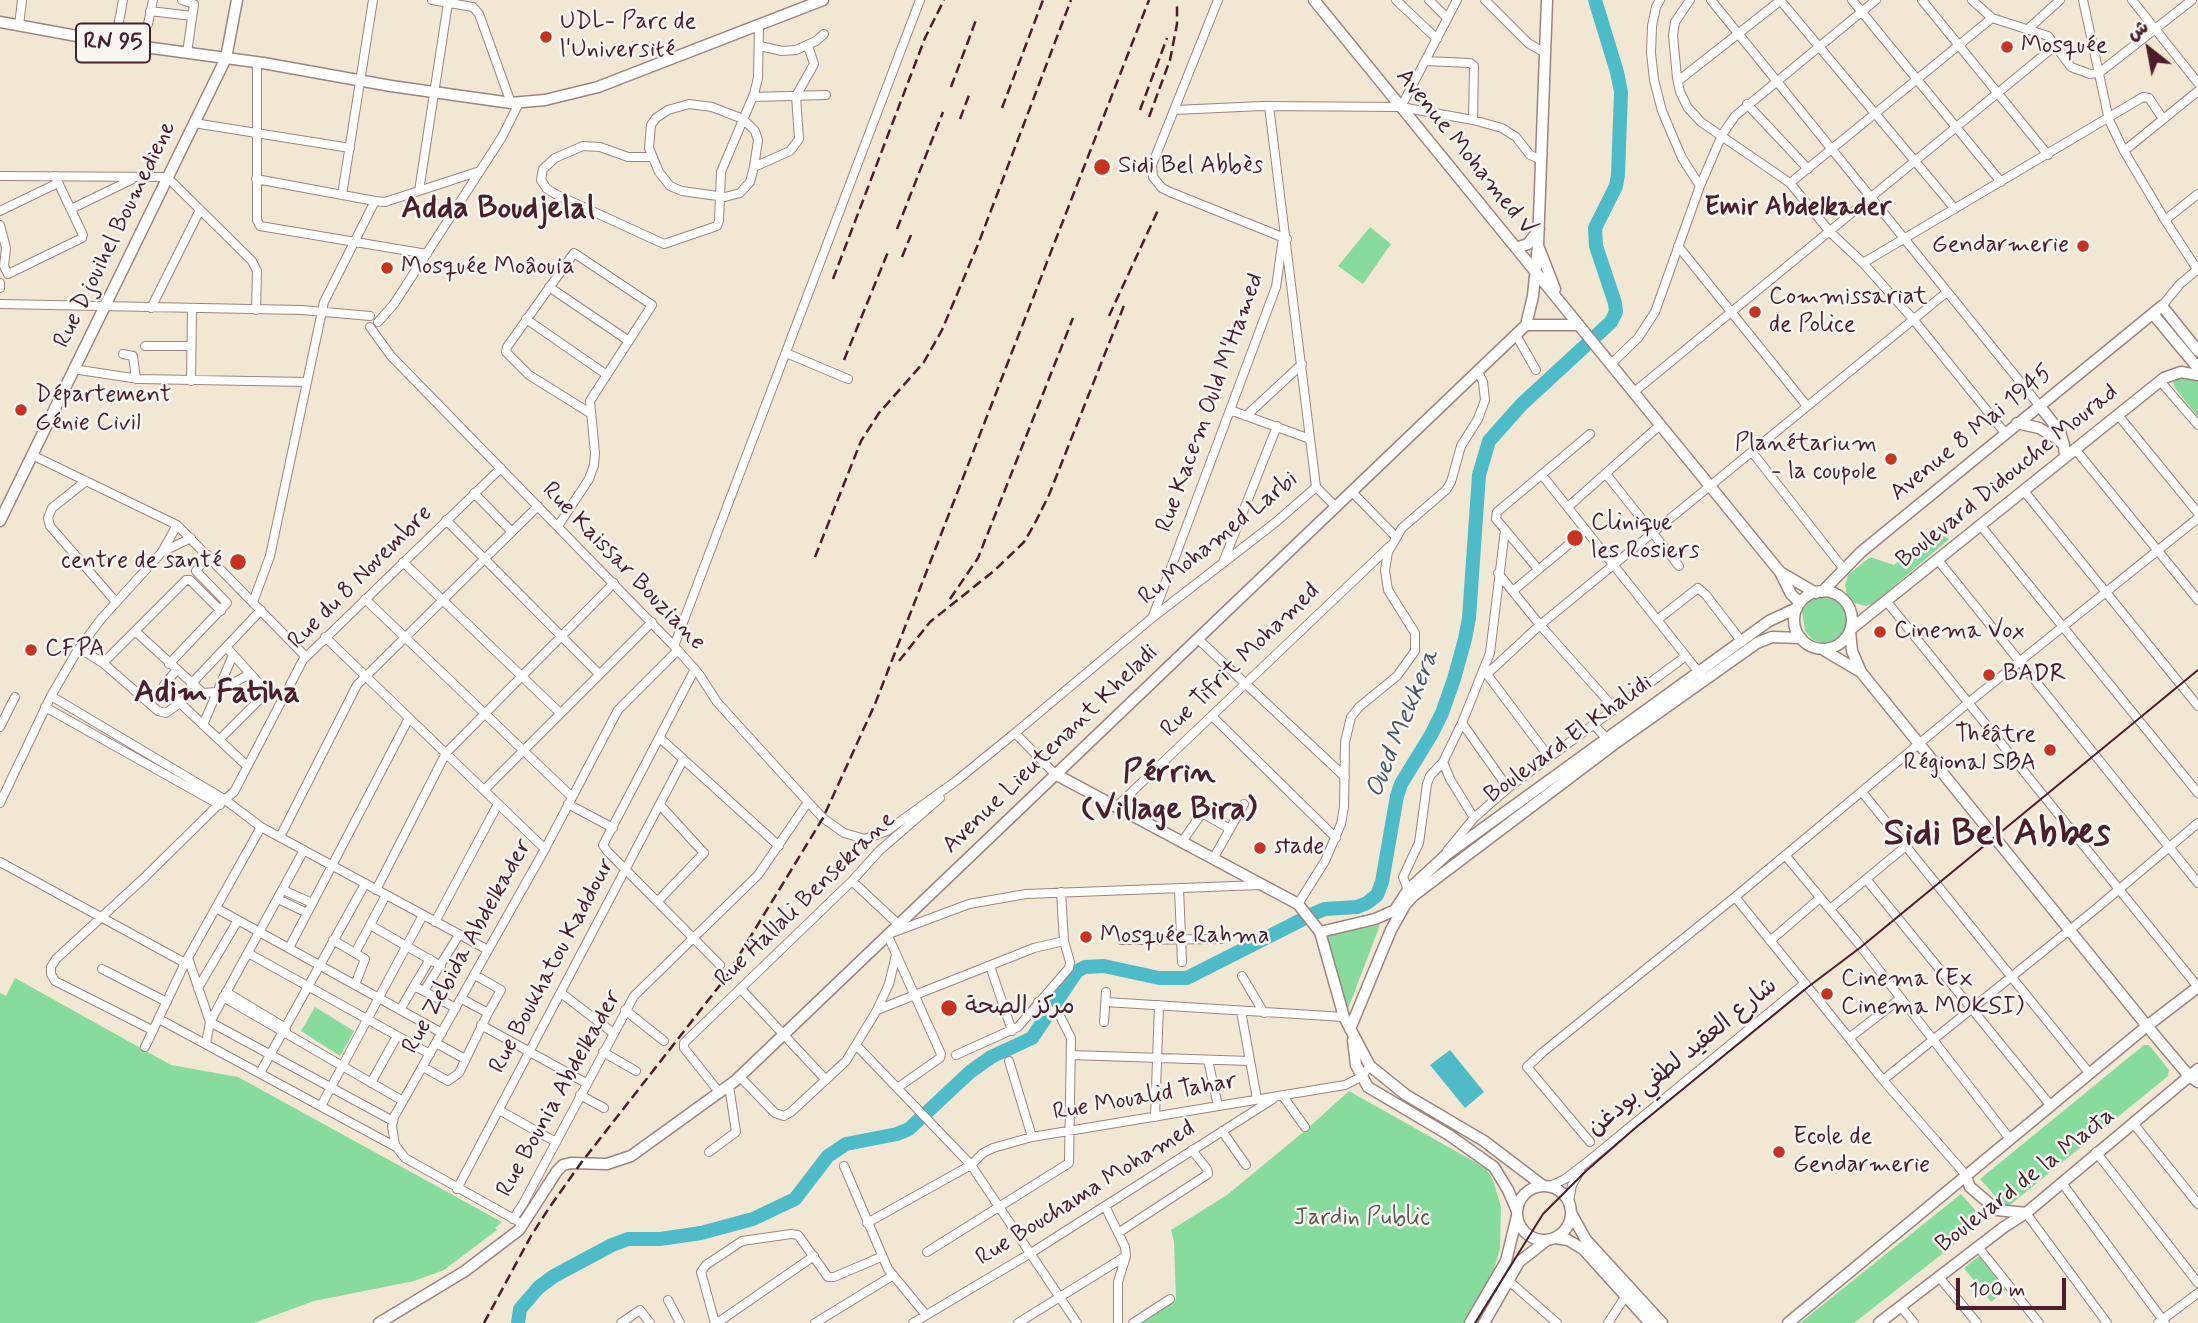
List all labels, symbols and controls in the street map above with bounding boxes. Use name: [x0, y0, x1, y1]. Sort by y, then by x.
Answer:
place label: UDL- Parc de l'Université: [560, 9, 696, 65]
north arrow: [2114, 14, 2184, 84]
text: ش: [2123, 14, 2153, 47]
road number: RN 95: [76, 24, 150, 62]
marker: UDL- Parc de l'Université: [538, 29, 554, 45]
place label: Mosquée: [2021, 33, 2107, 61]
marker: Mosquée: [1999, 39, 2015, 55]
street label: Avenue Mohamed V: [1389, 63, 1541, 243]
street label: Rue Djouihel Boumediene: [49, 117, 183, 353]
place label: Sidi Bel Abbès: [1118, 153, 1263, 181]
marker: Sidi Bel Abbès: [1092, 157, 1112, 177]
district label: Adda Boudjelal: [401, 191, 595, 229]
district label: Emir Abdelkader: [1705, 193, 1891, 225]
place label: Gendarmerie: [1932, 232, 2069, 260]
marker: Gendarmerie: [2075, 238, 2091, 254]
place label: Mosquée Moâouia: [401, 254, 575, 282]
marker: Mosquée Moâouia: [379, 260, 395, 276]
street label: Rue Kacem Ould M'Hamed: [1151, 270, 1271, 536]
place label: Commissariat de Police: [1769, 284, 1928, 340]
marker: Commissariat de Police: [1747, 304, 1763, 320]
street label: Avenue 8 Mai 1945: [1885, 360, 2059, 508]
street label: Boulevard Didouche Mourad: [1891, 379, 2125, 575]
place label: Département Génie Civil: [35, 382, 171, 438]
marker: Département Génie Civil: [13, 402, 29, 418]
place label: Planétarium - la coupole: [1735, 431, 1877, 487]
marker: Planétarium - la coupole: [1883, 451, 1899, 467]
street label: Ru Mohamed Larbi: [1134, 466, 1304, 612]
street label: Rue Kaissar Bouziane: [535, 477, 711, 657]
street label: Rue du 8 Novembre: [283, 500, 439, 656]
place label: Clinique les Rosiers: [1591, 510, 1700, 566]
marker: Clinique les Rosiers: [1565, 528, 1585, 548]
place label: centre de santé: [61, 548, 222, 576]
marker: centre de santé: [228, 552, 248, 572]
street label: Rue Tifrit Mohamed: [1155, 578, 1327, 744]
place label: Cinema Vox: [1894, 618, 2025, 646]
marker: Cinema Vox: [1872, 624, 1888, 640]
place label: CFPA: [45, 636, 105, 664]
street label: Avenue Lieutenant Kheladi: [937, 639, 1165, 861]
marker: CFPA: [23, 642, 39, 658]
water label: Oued Mekkera: [1360, 646, 1448, 802]
place label: BADR: [2003, 661, 2066, 689]
marker: BADR: [1981, 667, 1997, 683]
street label: Boulevard El Khalidi: [1479, 669, 1659, 811]
district label: Adim Fatiha: [134, 675, 300, 713]
place label: Théâtre Régional SBA: [1904, 722, 2036, 778]
marker: Théâtre Régional SBA: [2042, 742, 2058, 758]
district label: Pérrin (Village Bira): [1081, 755, 1257, 830]
street label: Rue Hallali Bensekrane: [710, 806, 902, 994]
district label: Sidi Bel Abbes: [1883, 813, 2111, 859]
place label: stade: [1274, 834, 1324, 862]
street label: Rue Zebida Abdelkader: [397, 835, 539, 1059]
marker: stade: [1252, 840, 1268, 856]
street label: Rue Boukhatou Kaddour: [484, 853, 622, 1079]
place label: Mosquée Rahma: [1100, 923, 1270, 951]
marker: Mosquée Rahma: [1078, 929, 1094, 945]
place label: Cinema (Ex Cinema MOKSI): [1841, 966, 2024, 1022]
street label: شارع العقيد لطفي بودغن: [1582, 973, 1784, 1143]
street label: Rue Bounia Abdelkader: [491, 986, 629, 1202]
marker: Cinema (Ex Cinema MOKSI): [1819, 986, 1835, 1002]
place label: مركز الصحة: [965, 994, 1075, 1022]
marker: مركز الصحة: [939, 998, 959, 1018]
street label: Rue Moualid Tahar: [1051, 1068, 1239, 1128]
street label: Boulevard de la Macta: [1931, 1102, 2121, 1260]
street label: Rue Bouchama Mohamed: [971, 1115, 1201, 1273]
place label: Ecole de Gendarmerie: [1793, 1124, 1930, 1180]
marker: Ecole de Gendarmerie: [1771, 1144, 1787, 1160]
park label: Jardin Public: [1294, 1205, 1430, 1233]
scale bar: [1960, 1264, 2070, 1308]
text: 100 m: [1969, 1276, 2025, 1304]

